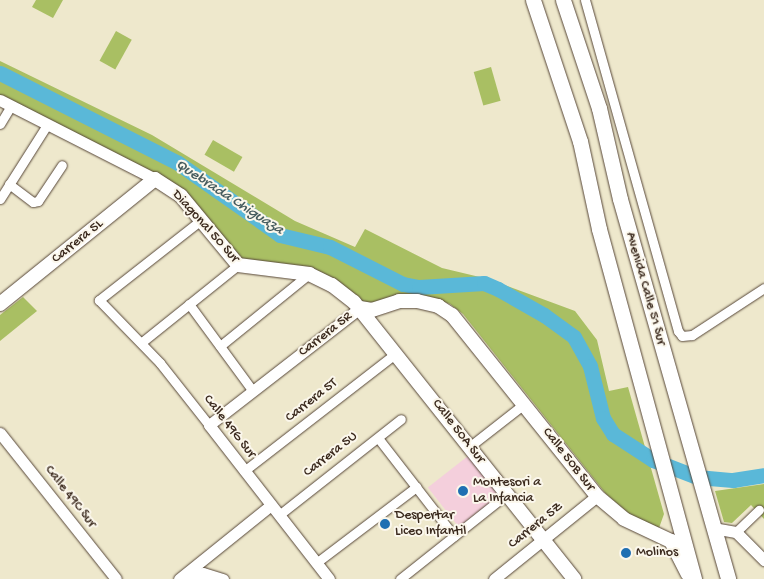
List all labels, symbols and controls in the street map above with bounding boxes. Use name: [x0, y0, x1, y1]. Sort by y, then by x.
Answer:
water label: Quebrada Chiguaza: [172, 156, 286, 240]
street label: Diagonal 50 Sur: [168, 187, 242, 267]
street label: Carrera 5L: [49, 216, 107, 268]
street label: Avenida Calle 51 Sur: [621, 230, 669, 348]
street label: Carrera 5R: [296, 309, 356, 361]
street label: Carrera 5T: [283, 376, 341, 426]
street label: Calle 49G Sur: [199, 392, 259, 462]
street label: Calle 50A Sur: [428, 397, 488, 467]
street label: Calle 50B Sur: [538, 425, 598, 495]
street label: Carrera 5U: [301, 429, 361, 481]
street label: Calle 49C Sur: [40, 462, 100, 532]
place label: Montesori a La Infancia: [473, 475, 541, 508]
marker: Montesori a La Infancia: [457, 485, 469, 497]
street label: Carrera 5Z: [505, 499, 567, 553]
place label: Despertar Liceo Infantil: [395, 508, 466, 540]
marker: Despertar Liceo Infantil: [379, 518, 391, 530]
place label: Molinos: [636, 545, 678, 561]
marker: Molinos: [620, 547, 632, 559]

